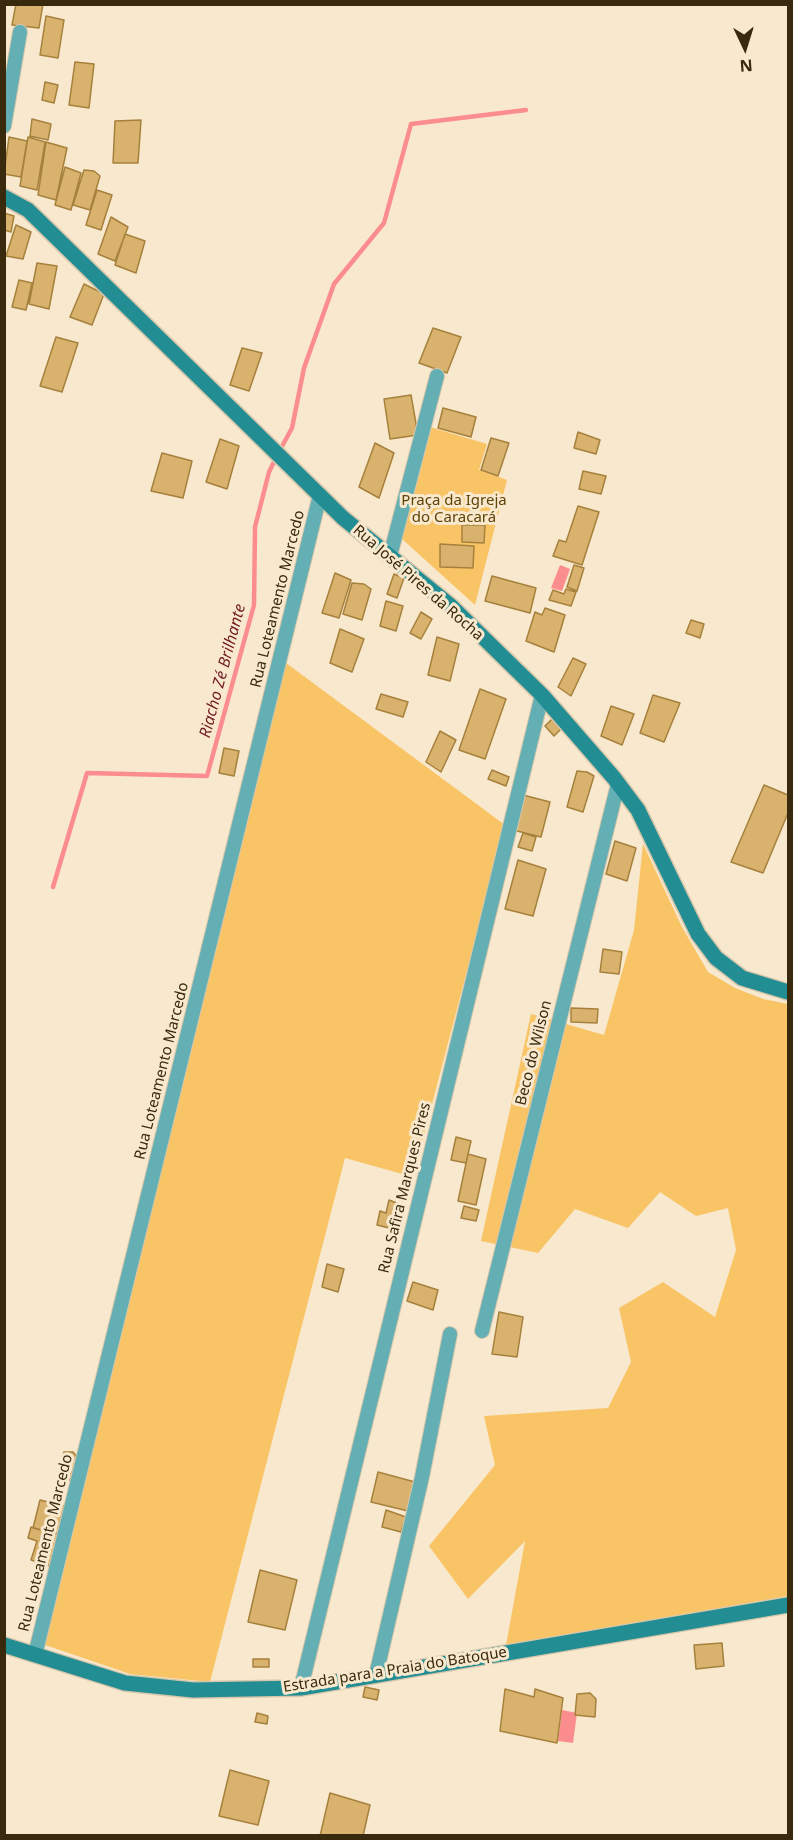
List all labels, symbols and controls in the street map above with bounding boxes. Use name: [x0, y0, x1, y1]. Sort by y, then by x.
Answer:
north arrow: [715, 18, 775, 78]
text: N: [739, 55, 754, 77]
park label: Praça da Igreja do Caracará: [401, 492, 507, 527]
street label: Rua Loteamento Marcedo: [247, 508, 309, 690]
street label: Rua José Pires da Rocha: [349, 521, 487, 645]
water label: Riacho Zé Brilhante: [196, 602, 250, 740]
street label: Rua Loteamento Marcedo: [131, 980, 193, 1162]
street label: Beco do Wilson: [512, 999, 556, 1107]
street label: Rua Safira Marques Pires: [375, 1101, 435, 1275]
street label: Rua Loteamento Marcedo: [15, 1452, 77, 1634]
street label: Estrada para a Praia do Batoque: [282, 1643, 508, 1697]

